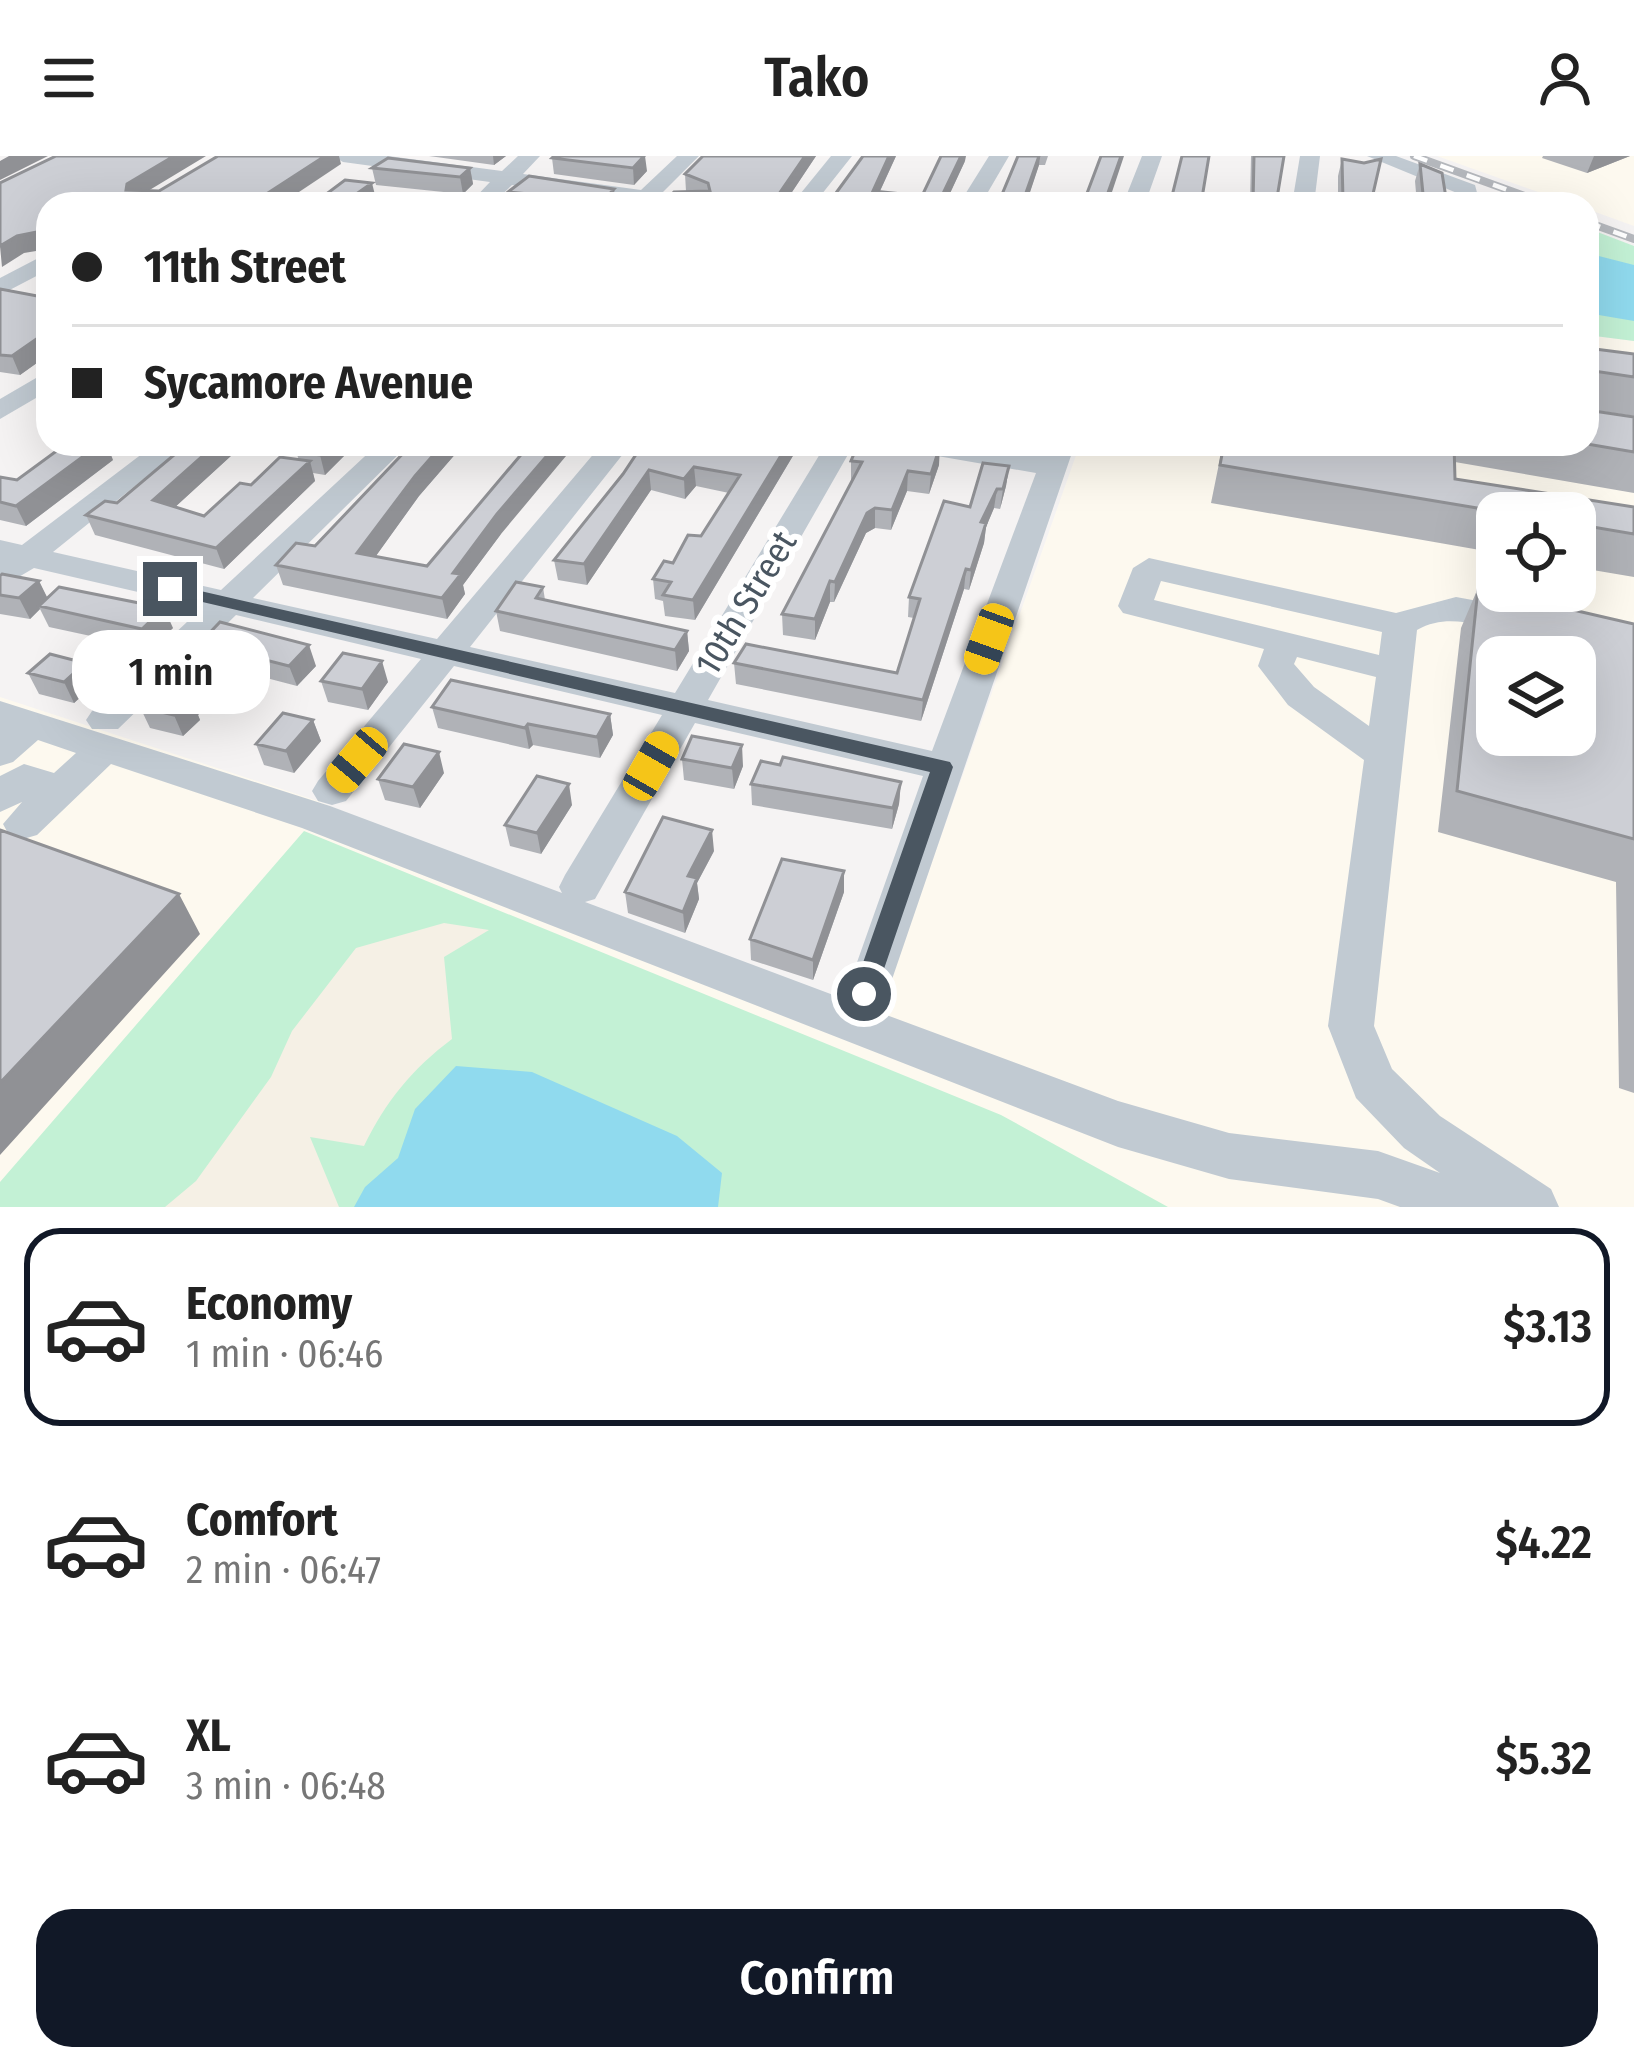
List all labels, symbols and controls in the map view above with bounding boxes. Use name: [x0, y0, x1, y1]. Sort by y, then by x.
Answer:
icon: menu: [36, 45, 102, 111]
icon: person: [1532, 45, 1598, 111]
text: Tako: [764, 46, 870, 110]
text: 11th Street: [144, 240, 346, 294]
text: Sycamore Avenue: [144, 356, 473, 410]
map controls: [1476, 492, 1596, 756]
button: locate: [1476, 492, 1596, 612]
street label: 10th Street: [686, 523, 806, 683]
route end: [143, 562, 197, 616]
car: [960, 599, 1018, 679]
callout: 1 min: [71, 631, 269, 715]
button: layers: [1476, 636, 1596, 756]
text: 1 min: [129, 649, 213, 695]
car: [320, 721, 394, 799]
car: [617, 726, 685, 806]
route start: [837, 967, 891, 1021]
icon: car: [42, 1273, 150, 1381]
text: Economy: [186, 1277, 352, 1331]
text: $3.13: [1503, 1300, 1592, 1354]
text: 1 min · 06:46: [186, 1331, 383, 1377]
icon: car: [42, 1489, 150, 1597]
text: Comfort: [186, 1493, 338, 1547]
text: $4.22: [1495, 1516, 1592, 1570]
text: 2 min · 06:47: [186, 1547, 381, 1593]
icon: car: [42, 1705, 150, 1813]
text: XL: [186, 1709, 231, 1763]
text: $5.32: [1496, 1732, 1592, 1786]
text: 3 min · 06:48: [186, 1763, 386, 1809]
button: Confirm: [36, 1909, 1598, 2047]

